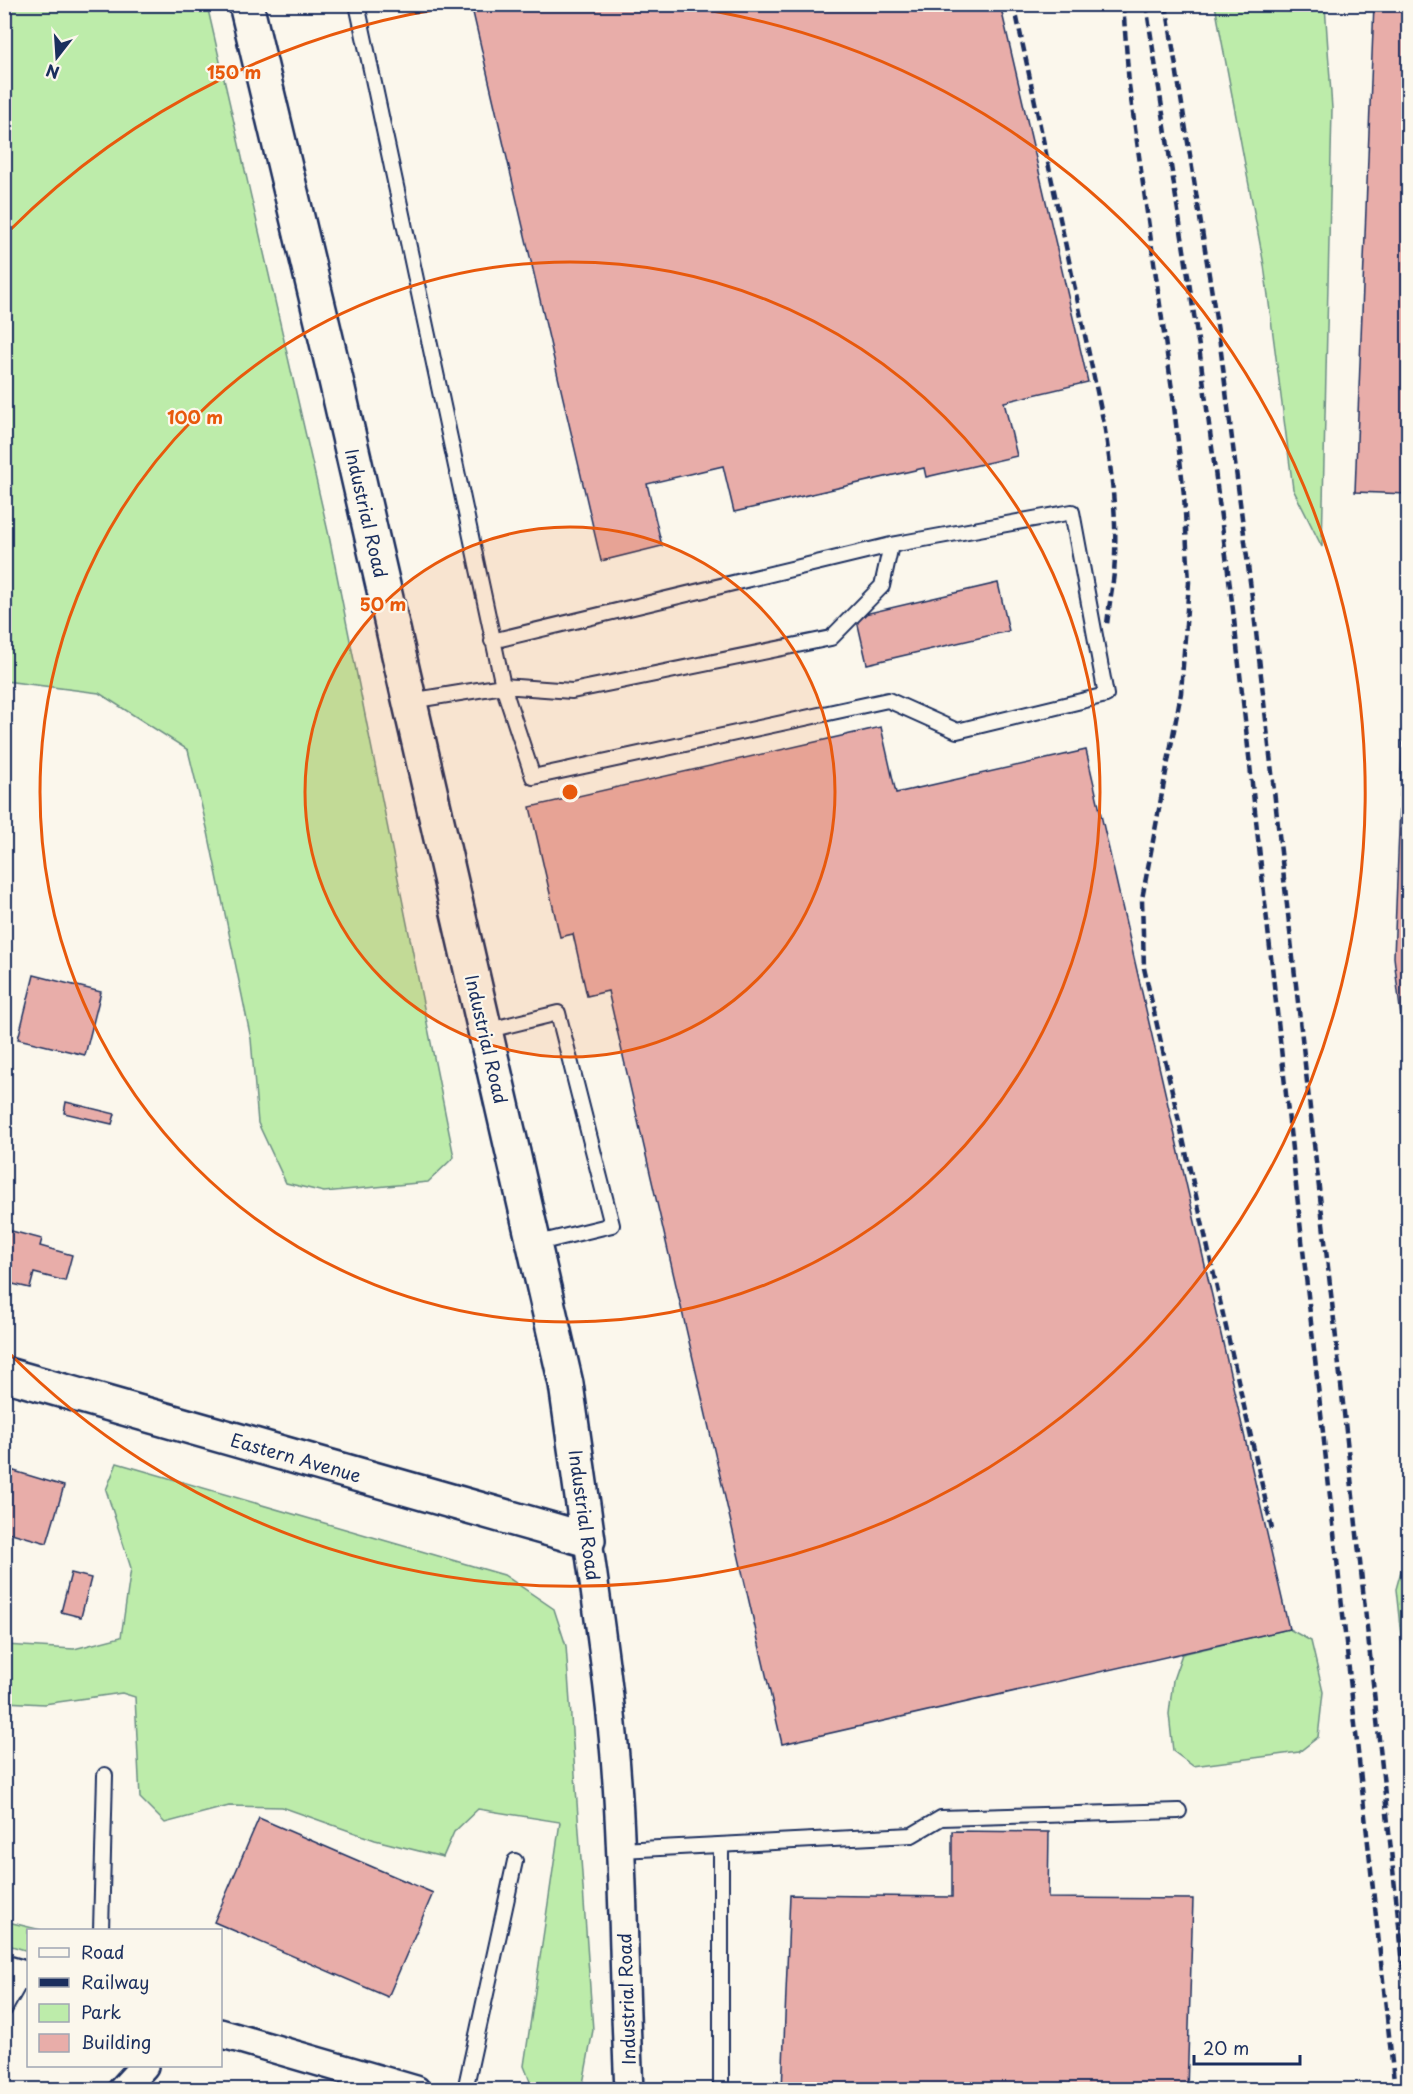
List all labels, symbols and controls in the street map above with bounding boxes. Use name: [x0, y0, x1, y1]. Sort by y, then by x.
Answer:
north arrow: [27, 27, 87, 87]
text: 150 m: [207, 58, 261, 85]
text: N: [43, 59, 62, 86]
text: 100 m: [167, 403, 223, 430]
street label: Industrial Road: [339, 446, 395, 580]
text: 50 m: [360, 590, 406, 617]
centre of rings: [560, 782, 580, 802]
street label: Industrial Road: [459, 972, 515, 1106]
street label: Eastern Avenue: [228, 1425, 365, 1489]
street label: Industrial Road: [562, 1448, 608, 1582]
legend: [27, 1929, 222, 2067]
street label: Industrial Road: [610, 1933, 642, 2065]
text: Road: [81, 1938, 125, 1965]
text: Railway: [81, 1968, 149, 1995]
text: Park: [81, 1998, 121, 2025]
text: Building: [81, 2028, 151, 2055]
scale bar: [1194, 2028, 1300, 2066]
text: 20 m: [1203, 2034, 1249, 2061]

